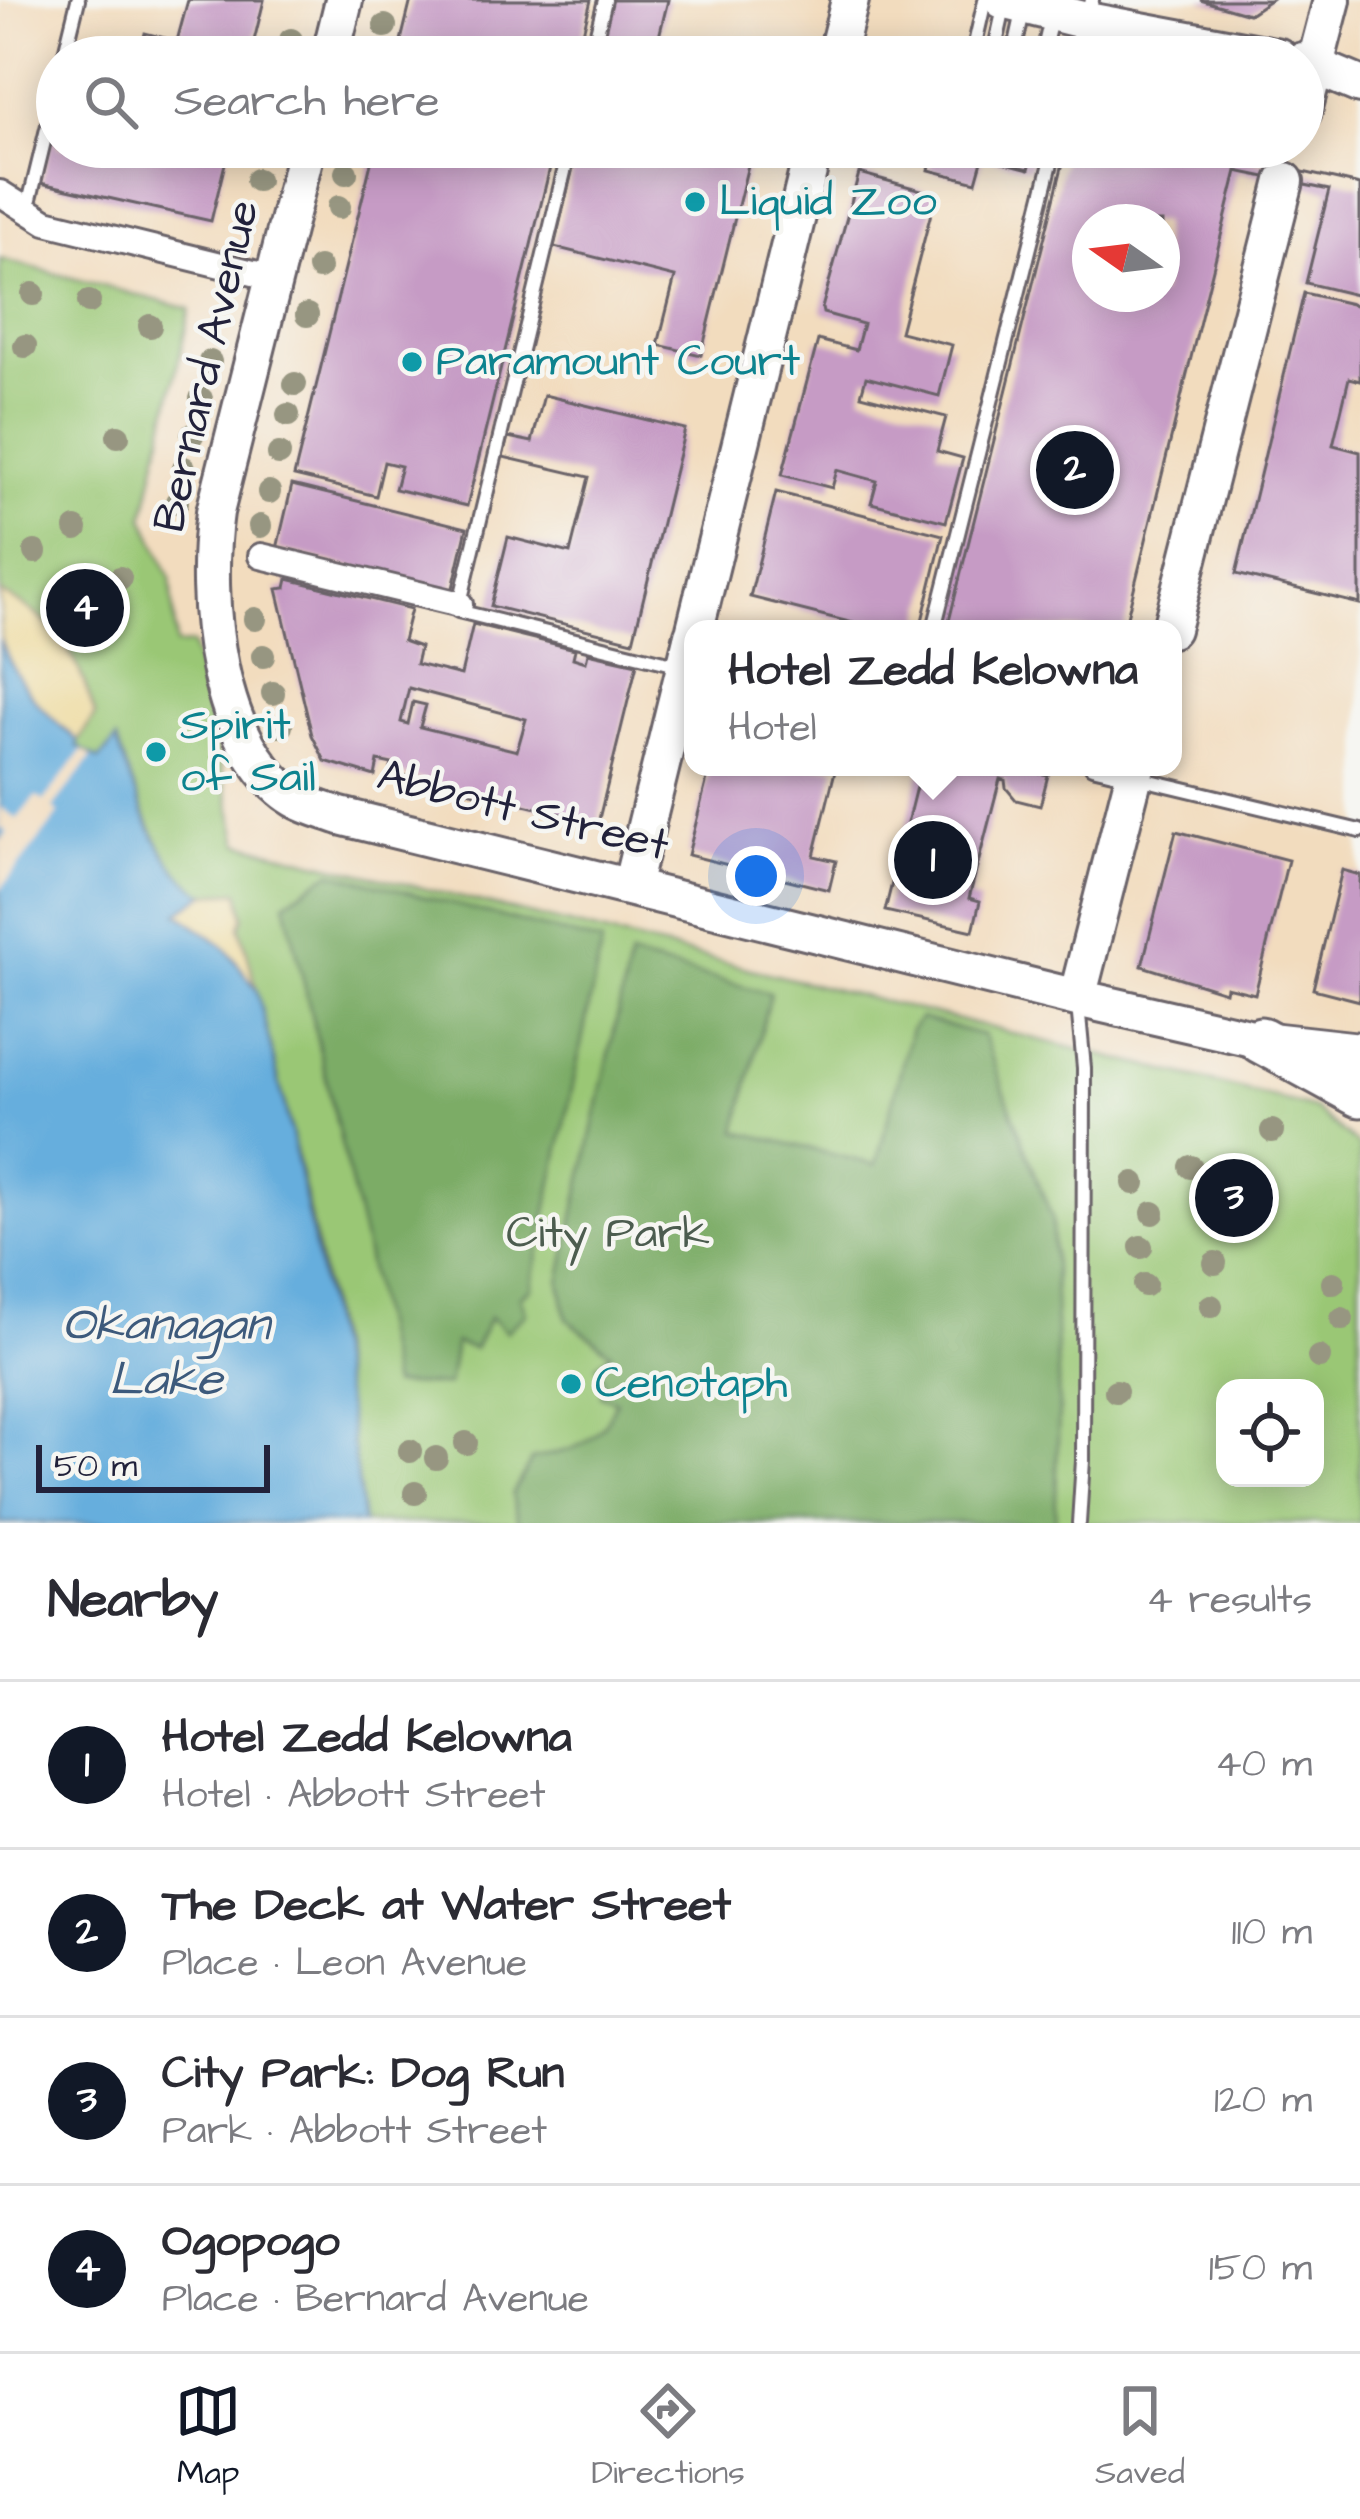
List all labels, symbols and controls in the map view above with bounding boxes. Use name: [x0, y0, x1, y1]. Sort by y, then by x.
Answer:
search box: [36, 36, 1324, 168]
icon: search: [78, 69, 144, 135]
text: Search here: [174, 71, 440, 133]
place label: Liquid Zoo: [719, 171, 937, 233]
marker: Liquid Zoo: [682, 189, 708, 215]
street label: Bernard Avenue: [139, 194, 275, 538]
north arrow: [1072, 204, 1180, 312]
place label: Paramount Court: [436, 331, 800, 393]
marker: Paramount Court: [399, 349, 425, 375]
pin: 2: [1036, 425, 1114, 515]
pin: 4: [46, 563, 124, 653]
popup: [684, 620, 1182, 776]
text: Hotel Zedd Kelowna: [728, 640, 1138, 702]
place label: Spirit of Sail: [180, 695, 316, 809]
text: Hotel: [728, 702, 817, 756]
marker: Spirit of Sail: [143, 739, 169, 765]
street label: Abbott Street: [371, 745, 675, 877]
pin: 1: [894, 815, 972, 905]
your location: [726, 846, 786, 906]
pin: 3: [1195, 1153, 1273, 1243]
park label: City Park: [506, 1203, 710, 1266]
water label: Okanagan Lake: [62, 1292, 274, 1413]
place label: Cenotaph: [595, 1353, 787, 1415]
marker: Cenotaph: [558, 1371, 584, 1397]
map controls: [1216, 1379, 1324, 1487]
button: locate: [1216, 1379, 1324, 1487]
scale bar: [36, 1439, 270, 1492]
text: 50 m: [54, 1443, 137, 1489]
text: Nearby: [48, 1566, 218, 1637]
text: 4 results: [1146, 1574, 1312, 1628]
text: Hotel Zedd Kelowna: [162, 1707, 572, 1769]
text: 1: [85, 1738, 90, 1792]
text: 40 m: [1215, 1738, 1312, 1792]
text: Hotel · Abbott Street: [162, 1769, 545, 1823]
text: The Deck at Water Street: [162, 1875, 731, 1937]
text: 2: [76, 1906, 98, 1960]
text: 110 m: [1231, 1906, 1312, 1960]
text: Place · Leon Avenue: [162, 1937, 527, 1991]
text: City Park: Dog Run: [162, 2043, 564, 2105]
text: 3: [77, 2074, 97, 2128]
text: 120 m: [1214, 2074, 1312, 2128]
text: Park · Abbott Street: [162, 2105, 547, 2159]
text: Ogopogo: [162, 2211, 340, 2273]
text: 4: [74, 2242, 100, 2296]
text: 150 m: [1209, 2242, 1312, 2296]
text: Place · Bernard Avenue: [162, 2273, 589, 2327]
tab: Map: [175, 2378, 241, 2496]
tab: Directions: [591, 2378, 745, 2496]
tab: Saved: [1095, 2378, 1185, 2496]

